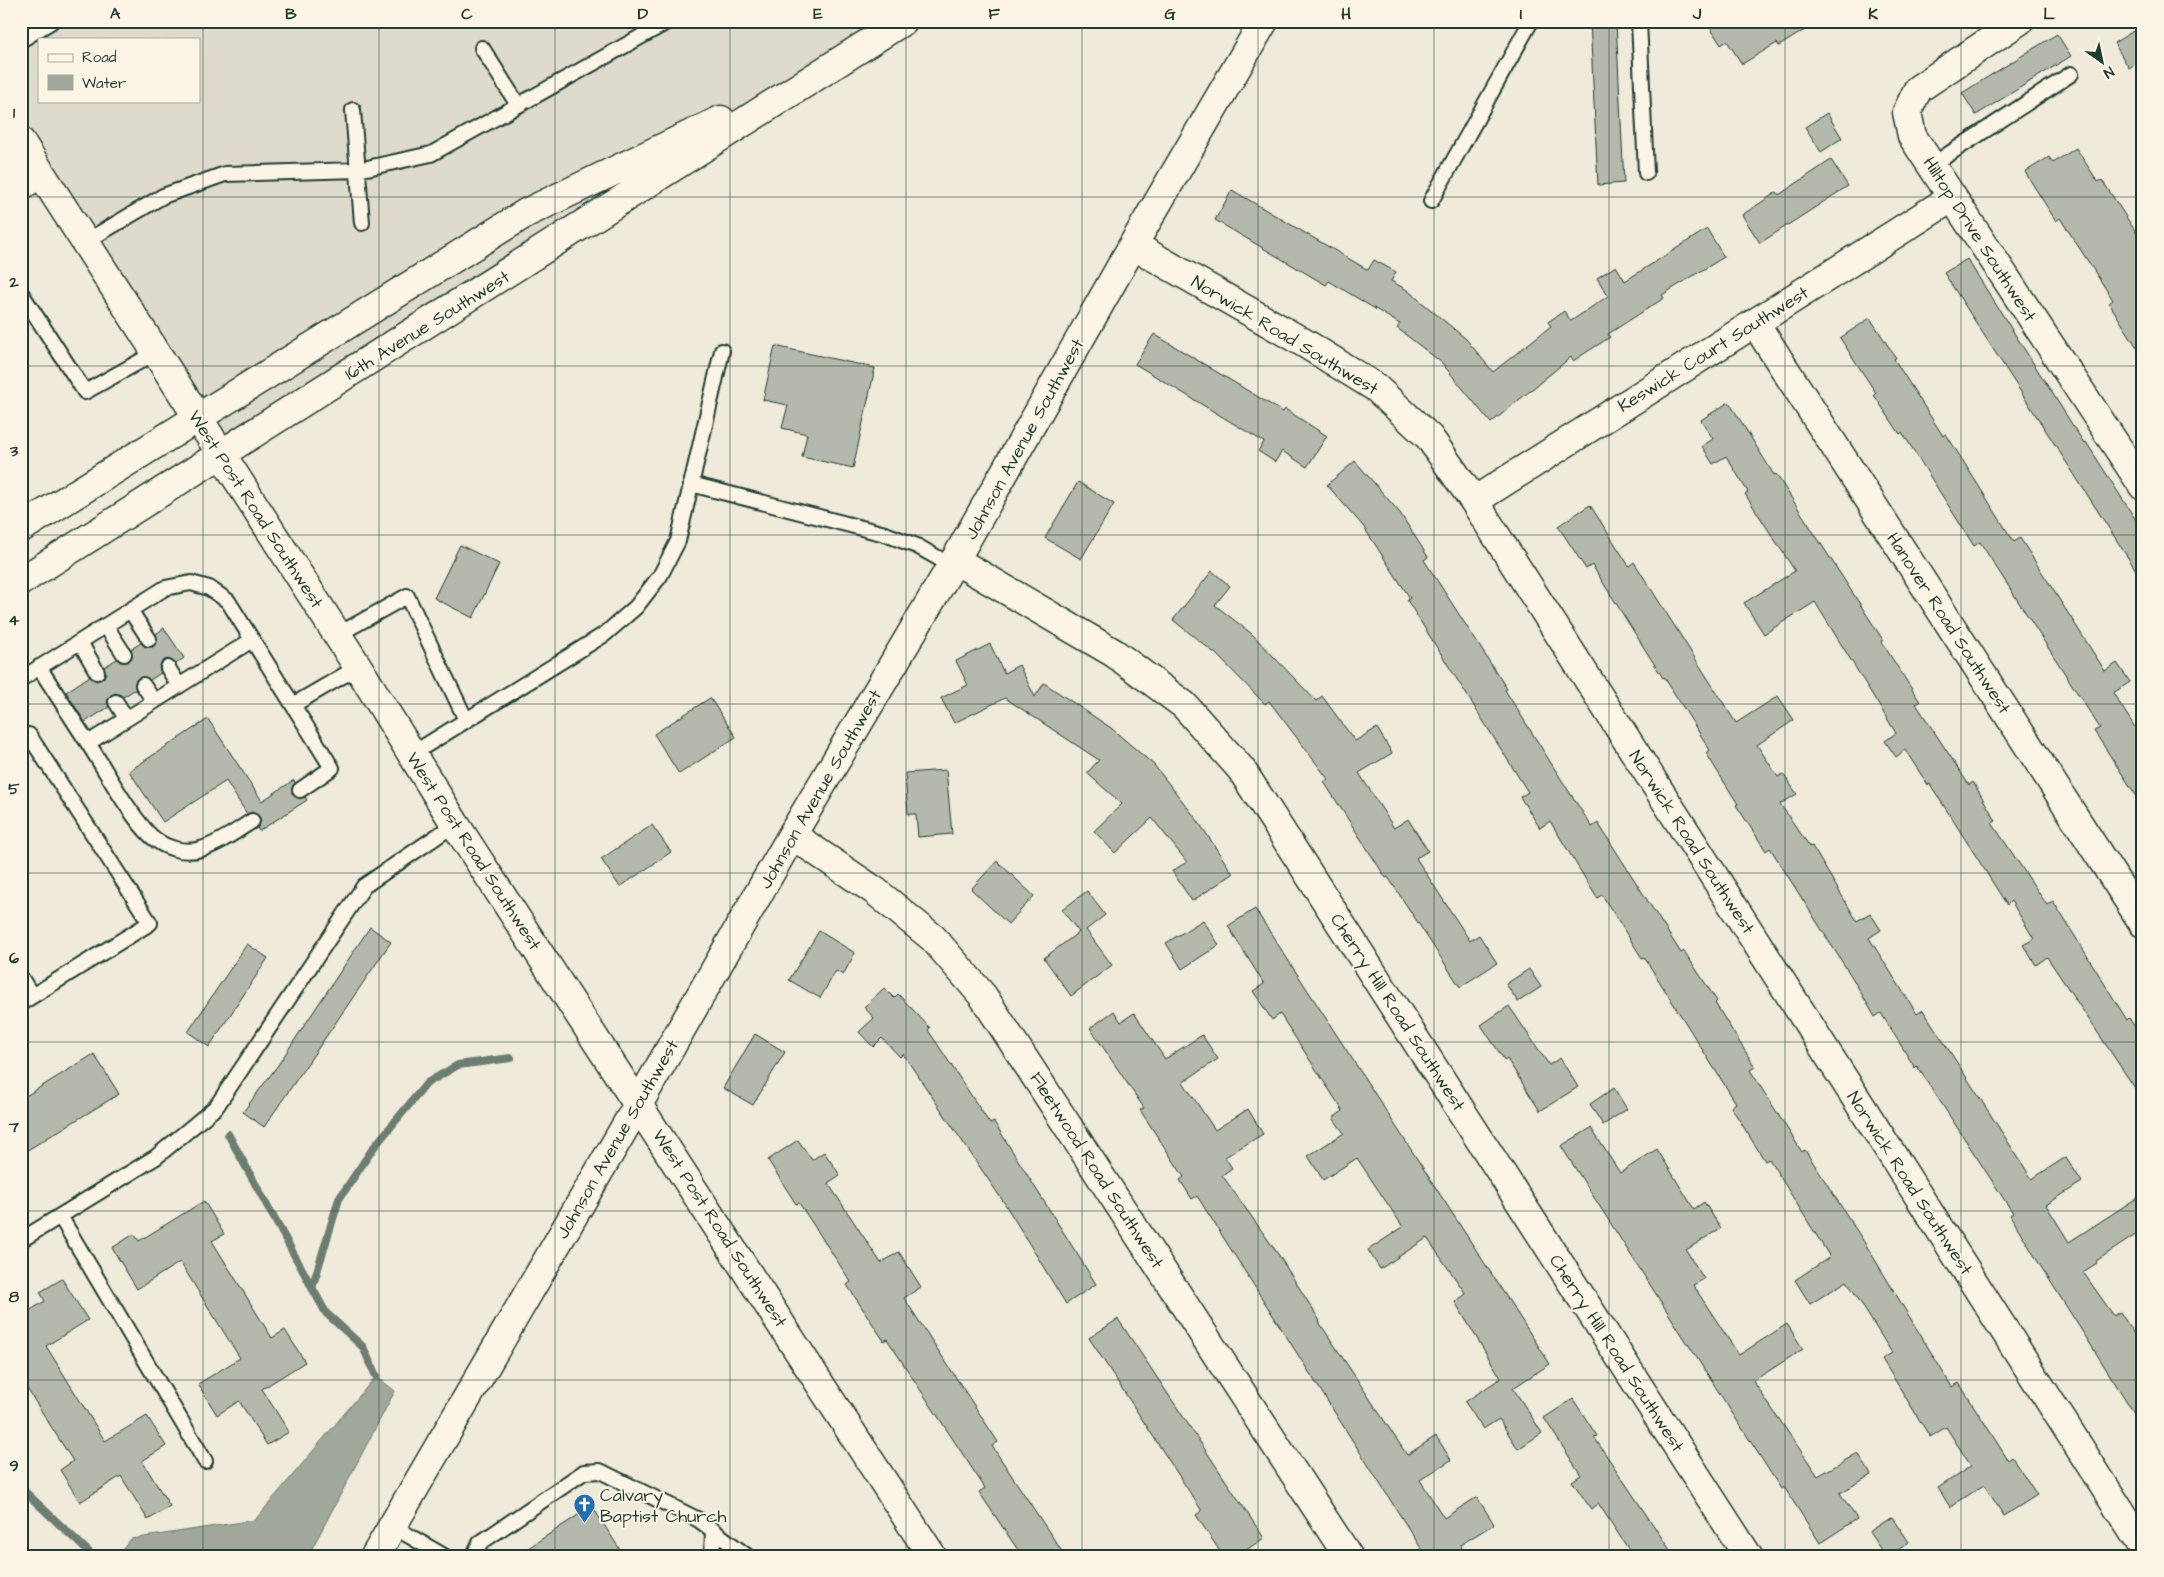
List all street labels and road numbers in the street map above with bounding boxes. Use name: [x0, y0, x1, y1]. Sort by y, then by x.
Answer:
street label: Hilltop Drive Southwest: [1917, 152, 2043, 327]
street label: 16th Avenue Southwest: [340, 264, 515, 386]
street label: Norwick Road Southwest: [1186, 269, 1384, 402]
street label: Keswick Court Southwest: [1613, 280, 1814, 418]
street label: Johnson Avenue Southwest: [959, 334, 1091, 544]
street label: West Post Road Southwest: [182, 405, 329, 614]
street label: Hanover Road Southwest: [1880, 528, 2017, 719]
street label: Johnson Avenue Southwest: [753, 684, 888, 893]
street label: Norwick Road Southwest: [1623, 746, 1761, 940]
street label: West Post Road Southwest: [400, 747, 547, 956]
street label: Cherry Hill Road Southwest: [1323, 909, 1471, 1117]
street label: Johnson Avenue Southwest: [550, 1034, 685, 1243]
street label: Fleetwood Road Southwest: [1024, 1067, 1170, 1274]
street label: Norwick Road Southwest: [1841, 1087, 1979, 1281]
street label: West Post Road Southwest: [646, 1124, 793, 1333]
street label: Cherry Hill Road Southwest: [1542, 1250, 1690, 1458]

